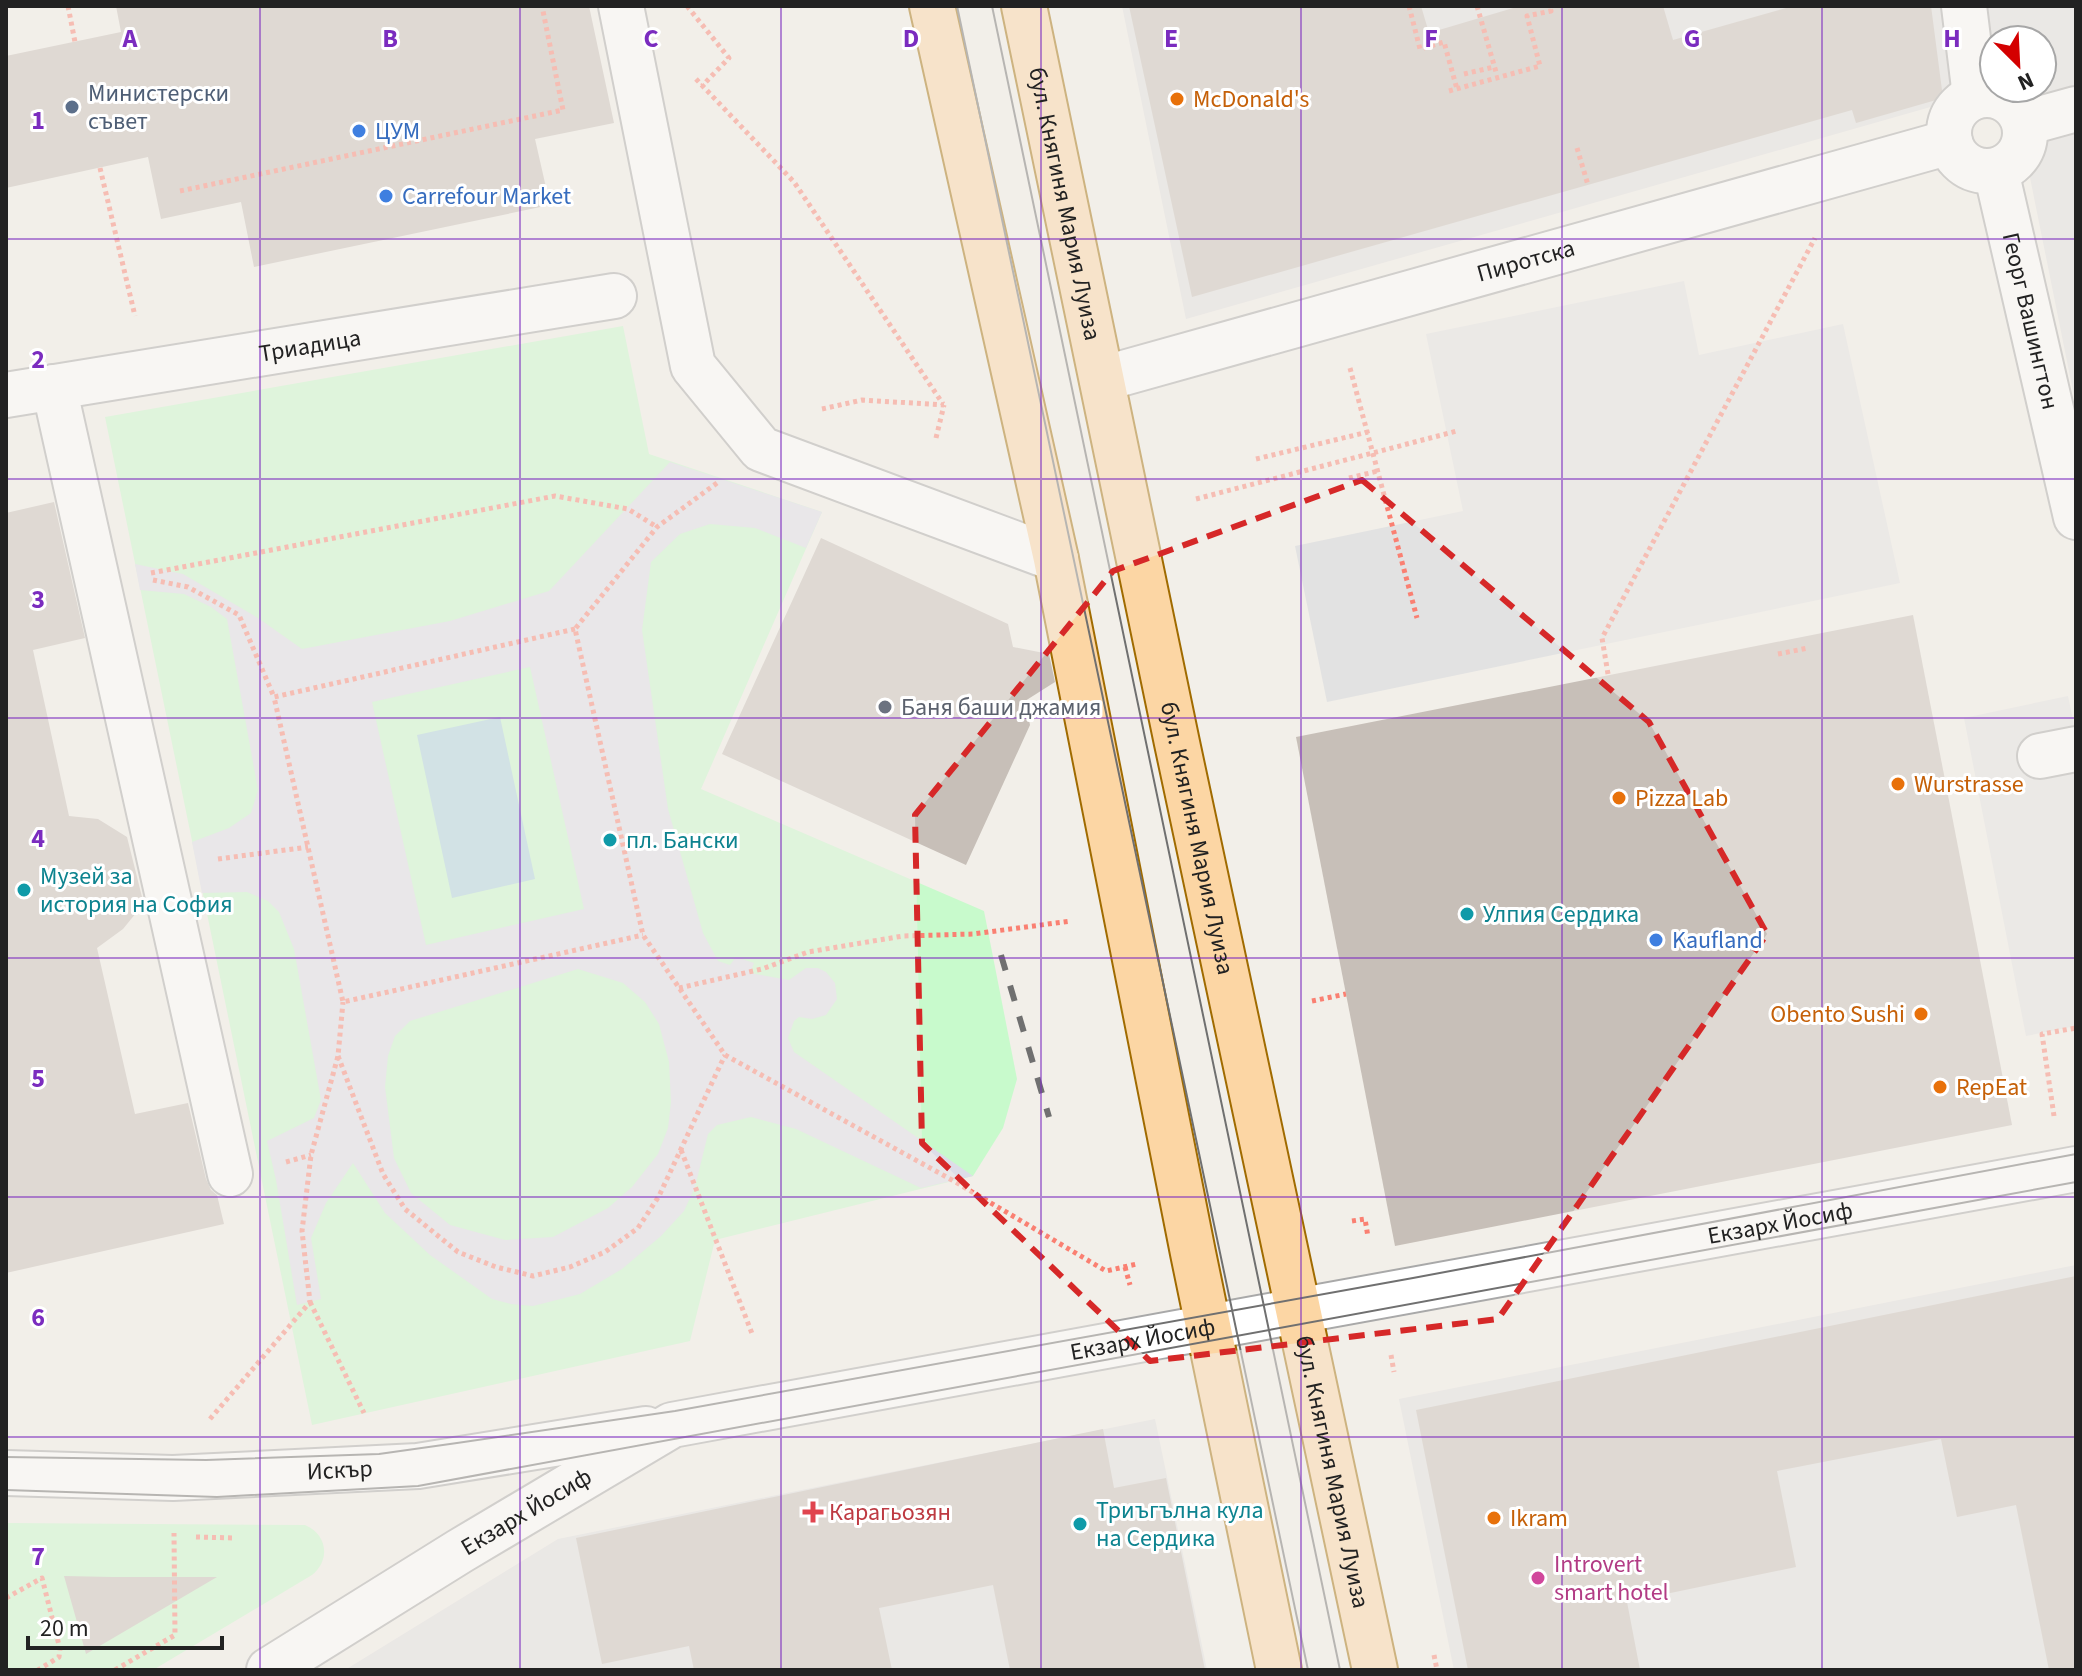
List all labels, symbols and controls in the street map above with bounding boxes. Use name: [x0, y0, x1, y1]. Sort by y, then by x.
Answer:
text: A: [122, 20, 139, 57]
text: B: [382, 20, 398, 57]
text: C: [643, 20, 659, 57]
text: D: [903, 20, 919, 57]
text: E: [1164, 20, 1178, 57]
text: F: [1424, 20, 1438, 57]
text: G: [1684, 20, 1700, 57]
text: H: [1943, 20, 1961, 57]
north arrow: [1978, 24, 2058, 104]
street label: бул. Княгиня Мария Луиза: [1019, 64, 1110, 344]
text: N: [2013, 64, 2039, 99]
place label: Министерски съвет: [88, 76, 229, 139]
place label: McDonald's: [1193, 82, 1309, 117]
marker: McDonald's: [1168, 90, 1186, 108]
marker: Министерски съвет: [63, 98, 81, 116]
text: 1: [31, 102, 45, 139]
place label: ЦУМ: [375, 114, 420, 149]
marker: ЦУМ: [350, 122, 368, 140]
place label: Carrefour Market: [402, 179, 571, 214]
marker: Carrefour Market: [377, 187, 395, 205]
street label: Георг Вашингтон: [1993, 229, 2068, 413]
street label: Пиротска: [1473, 231, 1579, 291]
street label: Триадица: [257, 320, 364, 372]
text: 2: [31, 341, 45, 378]
text: 3: [31, 581, 45, 618]
place label: Баня баши джамия: [901, 690, 1101, 725]
marker: Баня баши джамия: [876, 698, 894, 716]
street label: бул. Княгиня Мария Луиза: [1151, 699, 1243, 978]
place label: Wurstrasse: [1914, 767, 2024, 802]
marker: Wurstrasse: [1889, 775, 1907, 793]
place label: Pizza Lab: [1635, 781, 1728, 816]
marker: Pizza Lab: [1610, 789, 1628, 807]
text: 4: [31, 820, 45, 857]
place label: пл. Бански: [626, 823, 739, 858]
marker: пл. Бански: [601, 831, 619, 849]
place label: Музей за история на София: [40, 859, 233, 922]
marker: Музей за история на София: [15, 881, 33, 899]
place label: Улпия Сердика: [1483, 897, 1639, 932]
marker: Улпия Сердика: [1458, 905, 1476, 923]
place label: Kaufland: [1672, 923, 1763, 958]
marker: Kaufland: [1647, 931, 1665, 949]
place label: Obento Sushi: [1770, 997, 1905, 1032]
marker: Obento Sushi: [1912, 1005, 1930, 1023]
text: 5: [31, 1060, 45, 1097]
place label: RepEat: [1956, 1070, 2027, 1105]
marker: RepEat: [1931, 1078, 1949, 1096]
street label: Екзарх Йосиф: [1705, 1193, 1856, 1254]
text: 6: [31, 1299, 45, 1336]
street label: Екзарх Йосиф: [1067, 1309, 1218, 1370]
street label: бул. Княгиня Мария Луиза: [1286, 1332, 1378, 1612]
street label: Искър: [306, 1451, 373, 1489]
street label: Екзарх Йосиф: [454, 1460, 599, 1565]
place label: Триъгълна кула на Сердика: [1096, 1493, 1264, 1556]
place label: Карагьозян: [829, 1495, 951, 1530]
place label: Ikram: [1510, 1501, 1568, 1536]
marker: Карагьозян: [804, 1503, 822, 1521]
marker: Ikram: [1485, 1509, 1503, 1527]
marker: Триъгълна кула на Сердика: [1071, 1515, 1089, 1533]
text: 7: [31, 1538, 45, 1575]
place label: Introvert smart hotel: [1554, 1547, 1669, 1610]
marker: Introvert smart hotel: [1529, 1569, 1547, 1587]
scale bar: [28, 1600, 222, 1650]
text: 20 m: [40, 1611, 89, 1646]

